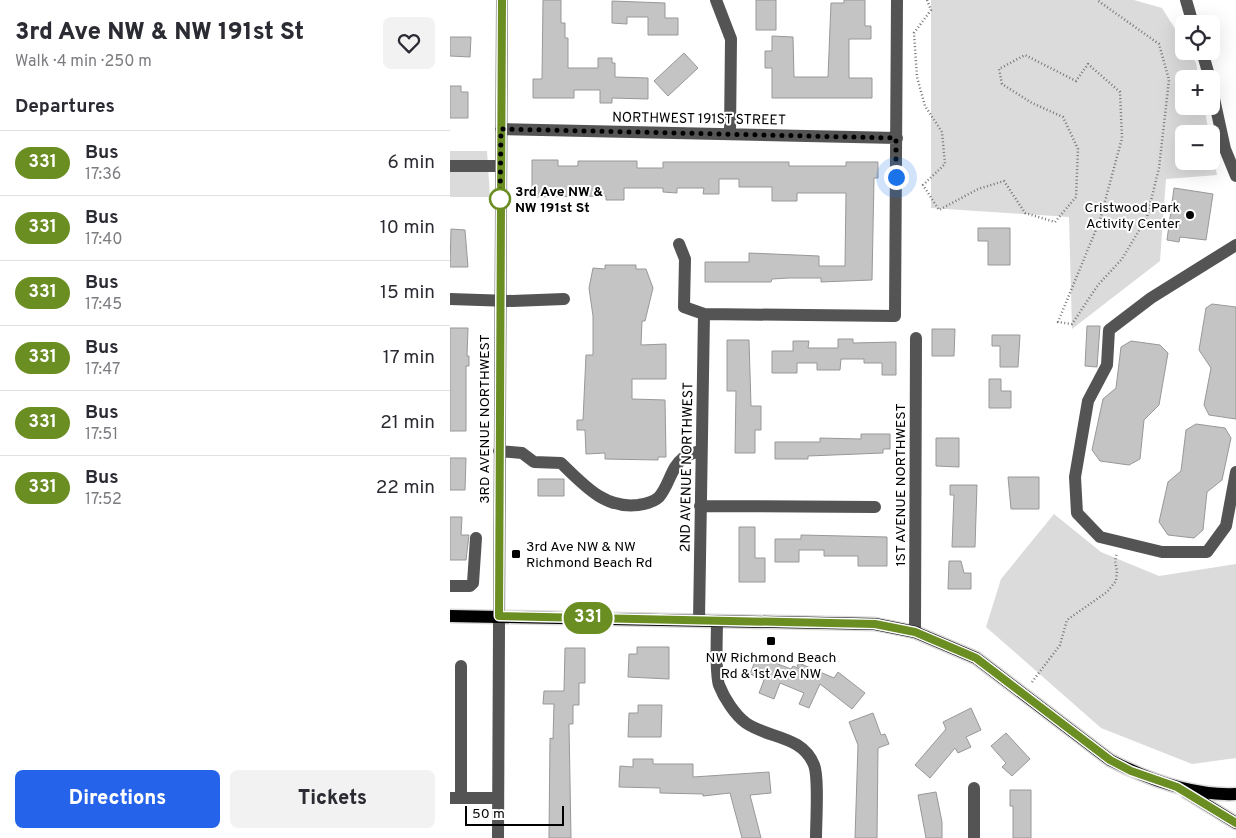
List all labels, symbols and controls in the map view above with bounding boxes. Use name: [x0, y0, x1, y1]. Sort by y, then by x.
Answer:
map controls: [1175, 15, 1220, 170]
button: locate: [1175, 15, 1220, 60]
button: heart: [383, 17, 435, 69]
text: 3rd Ave NW & NW 191st St: [15, 18, 304, 48]
text: Walk · 4 min · 250 m: [15, 52, 152, 72]
button: +: [1175, 70, 1220, 115]
text: Departures: [15, 95, 115, 119]
street label: NORTHWEST 191ST STREET: [612, 109, 786, 130]
button: −: [1175, 125, 1220, 170]
text: Bus: [85, 141, 119, 165]
text: 331: [28, 151, 57, 174]
text: 6 min: [388, 151, 435, 175]
text: 17:36: [85, 165, 121, 185]
your location: [884, 165, 909, 190]
place label: 3rd Ave NW & NW 191st St: [515, 184, 603, 217]
marker: 3rd Ave NW & NW 191st St: [489, 188, 511, 210]
place label: Cristwood Park Activity Center: [1085, 200, 1181, 233]
text: Bus: [85, 206, 119, 230]
marker: Cristwood Park Activity Center: [1184, 209, 1196, 221]
text: 331: [28, 216, 57, 239]
text: 10 min: [380, 216, 435, 240]
text: 17:40: [85, 230, 122, 250]
text: Bus: [85, 271, 119, 295]
text: 331: [28, 281, 57, 304]
text: 15 min: [380, 281, 435, 305]
text: 17:45: [85, 295, 122, 315]
street label: 3RD AVENUE NORTHWEST: [477, 334, 494, 504]
text: Bus: [85, 336, 119, 360]
text: 331: [28, 346, 57, 369]
text: 17 min: [383, 346, 435, 370]
text: 17:47: [85, 360, 120, 380]
street label: 2ND AVENUE NORTHWEST: [678, 382, 697, 552]
text: Bus: [85, 401, 119, 425]
street label: 1ST AVENUE NORTHWEST: [893, 403, 910, 567]
text: 331: [28, 411, 57, 434]
text: 21 min: [380, 411, 435, 435]
text: 17:51: [85, 425, 118, 445]
text: Bus: [85, 466, 119, 490]
text: 331: [28, 476, 57, 499]
text: 22 min: [376, 476, 435, 500]
text: 17:52: [85, 490, 122, 510]
place label: 3rd Ave NW & NW Richmond Beach Rd: [526, 539, 652, 572]
marker: 3rd Ave NW & NW Richmond Beach Rd: [510, 548, 522, 560]
line badge: 331: [559, 602, 617, 634]
text: 331: [574, 606, 602, 629]
marker: NW Richmond Beach Rd & 1st Ave NW: [765, 635, 777, 647]
place label: NW Richmond Beach Rd & 1st Ave NW: [706, 650, 836, 683]
button: Directions: [15, 770, 220, 828]
button: Tickets: [230, 770, 435, 828]
scale bar: [465, 803, 564, 826]
text: 50 m: [472, 806, 505, 823]

